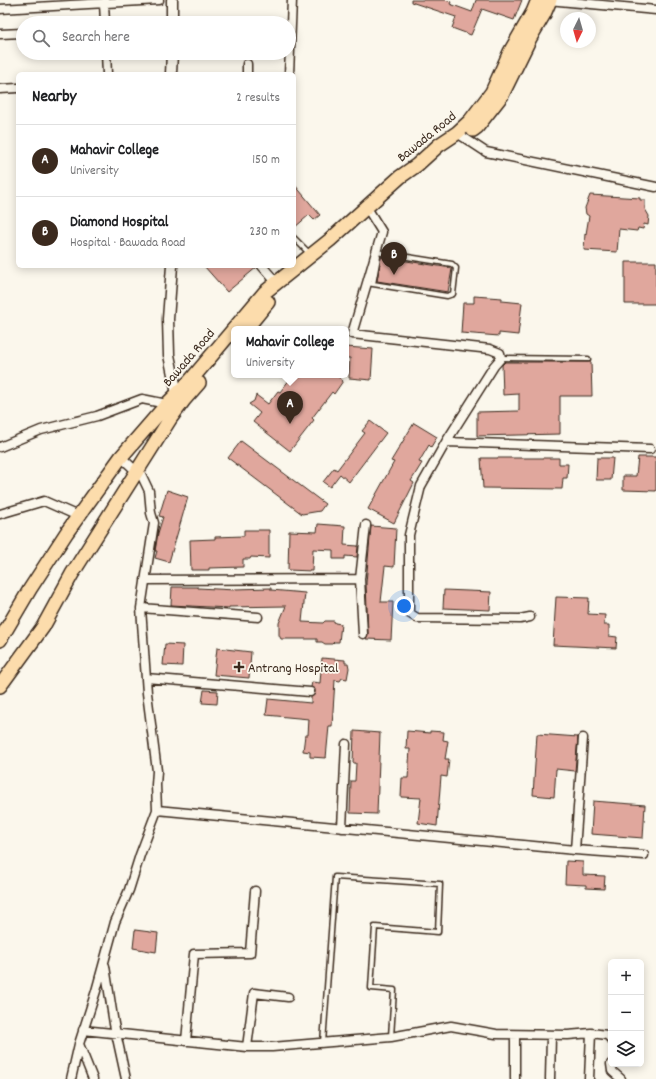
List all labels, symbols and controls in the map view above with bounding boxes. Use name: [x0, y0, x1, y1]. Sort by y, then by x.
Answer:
north arrow: [560, 12, 596, 48]
search box: [16, 16, 296, 60]
icon: search: [30, 27, 52, 49]
text: Search here: [62, 27, 130, 49]
text: Nearby: [32, 86, 76, 110]
text: 2 results: [236, 89, 280, 108]
street label: Bawada Road: [393, 107, 461, 168]
text: Mahavir College: [70, 140, 159, 162]
text: A: [41, 151, 49, 170]
text: 150 m: [252, 151, 280, 170]
text: University: [70, 162, 119, 181]
text: Diamond Hospital: [70, 212, 168, 234]
text: B: [42, 223, 48, 242]
text: 230 m: [250, 223, 280, 242]
text: Hospital · Bawada Road: [70, 234, 185, 253]
pin: B: [381, 242, 407, 275]
street label: Bawada Road: [159, 325, 220, 392]
popup: [231, 326, 349, 378]
text: Mahavir College: [246, 332, 334, 354]
text: University: [246, 354, 294, 373]
pin: A: [277, 391, 303, 424]
your location: [394, 596, 414, 616]
place label: Antrang Hospital: [248, 659, 339, 679]
marker: Antrang Hospital: [233, 661, 245, 673]
map controls: [608, 959, 644, 1067]
button: +: [608, 959, 644, 995]
button: −: [608, 995, 644, 1031]
button: layers: [608, 1031, 644, 1067]

